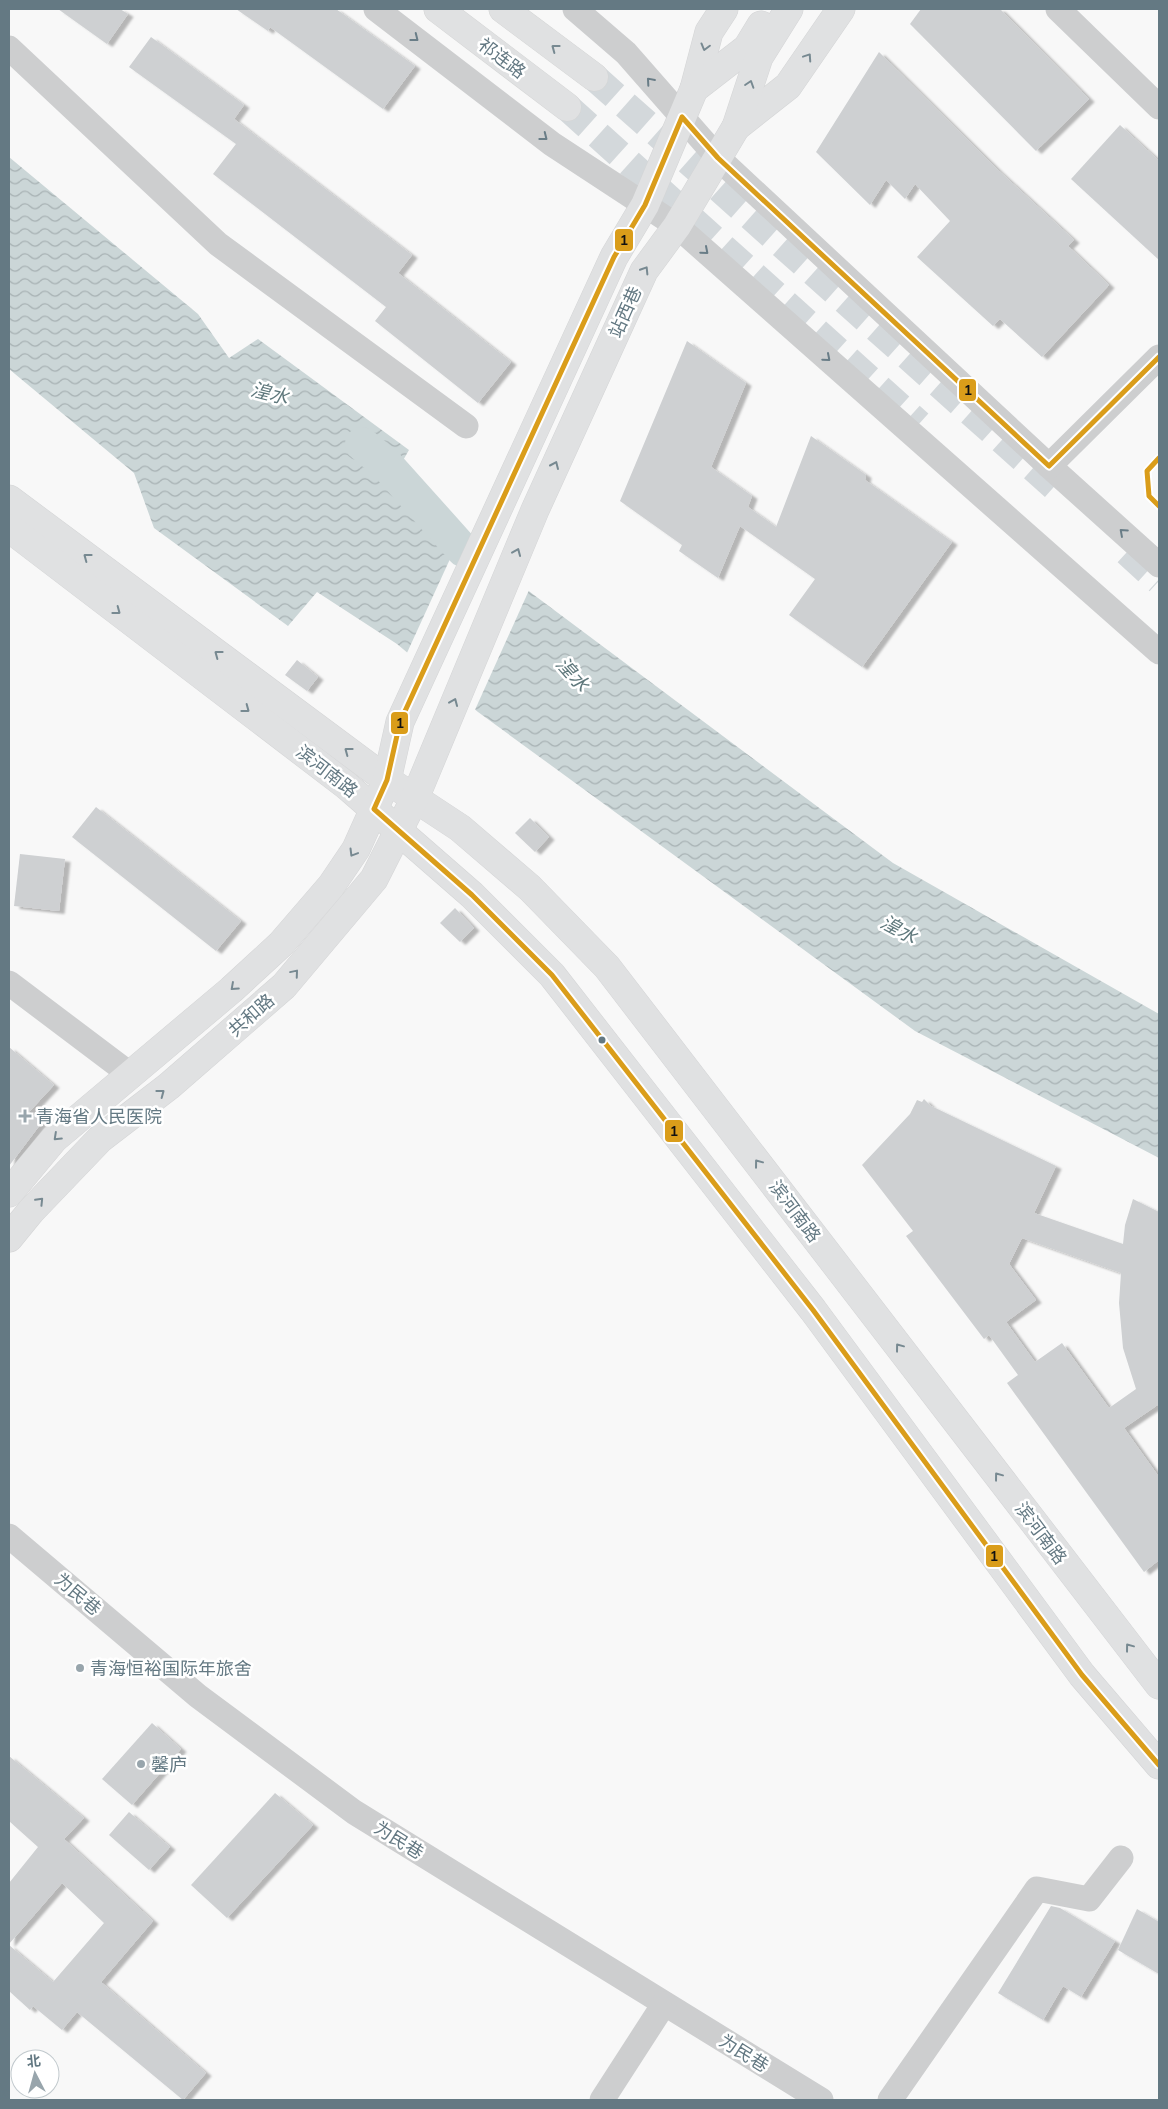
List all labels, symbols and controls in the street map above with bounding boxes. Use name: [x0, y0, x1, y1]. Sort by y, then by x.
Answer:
one-way arrow: [409, 33, 418, 41]
street label: 祁连路: [474, 33, 530, 83]
one-way arrow: [701, 43, 711, 51]
one-way arrow: [552, 45, 561, 53]
one-way arrow: [802, 53, 811, 63]
one-way arrow: [647, 77, 656, 86]
one-way arrow: [744, 80, 754, 88]
one-way arrow: [538, 132, 547, 140]
line badge: 1: [614, 228, 634, 252]
text: 1: [620, 231, 628, 249]
one-way arrow: [700, 245, 709, 254]
one-way arrow: [639, 266, 649, 275]
street label: 站西巷: [604, 283, 646, 341]
one-way arrow: [821, 353, 830, 362]
water label: 湟水: [249, 377, 292, 409]
line badge: 1: [958, 378, 977, 402]
text: 1: [964, 381, 972, 399]
one-way arrow: [549, 461, 560, 470]
one-way arrow: [1119, 529, 1128, 538]
one-way arrow: [511, 548, 522, 557]
one-way arrow: [83, 554, 93, 563]
one-way arrow: [111, 605, 121, 614]
one-way arrow: [214, 651, 224, 660]
water label: 湟水: [551, 652, 595, 697]
one-way arrow: [447, 698, 458, 707]
one-way arrow: [240, 704, 249, 712]
line badge: 1: [390, 711, 409, 735]
text: 1: [396, 714, 404, 732]
street label: 滨河南路: [292, 740, 362, 802]
one-way arrow: [344, 748, 354, 757]
one-way arrow: [350, 847, 360, 856]
water label: 湟水: [877, 909, 922, 949]
one-way arrow: [289, 970, 298, 979]
one-way arrow: [231, 981, 240, 990]
street label: 共和路: [223, 989, 279, 1041]
unlabelled marker: [597, 1035, 607, 1045]
one-way arrow: [155, 1090, 164, 1098]
place label: 青海省人民医院: [36, 1105, 162, 1128]
marker: 青海省人民医院: [18, 1109, 32, 1123]
line badge: 1: [664, 1119, 684, 1143]
text: 1: [670, 1122, 678, 1140]
one-way arrow: [54, 1131, 63, 1140]
one-way arrow: [755, 1160, 763, 1169]
street label: 滨河南路: [764, 1175, 826, 1247]
one-way arrow: [34, 1198, 43, 1207]
one-way arrow: [896, 1343, 905, 1353]
one-way arrow: [995, 1472, 1004, 1482]
street label: 滨河南路: [1010, 1497, 1072, 1569]
line badge: 1: [985, 1544, 1004, 1568]
text: 1: [990, 1547, 998, 1565]
street label: 为民巷: [50, 1568, 106, 1620]
one-way arrow: [1126, 1643, 1135, 1653]
place label: 青海恒裕国际年旅舍: [90, 1657, 252, 1680]
marker: 青海恒裕国际年旅舍: [74, 1662, 86, 1674]
place label: 馨庐: [151, 1753, 187, 1776]
marker: 馨庐: [135, 1758, 147, 1770]
street label: 为民巷: [370, 1816, 428, 1864]
street label: 为民巷: [715, 2029, 773, 2077]
north arrow: [10, 2049, 60, 2099]
text: 北: [26, 2051, 42, 2071]

